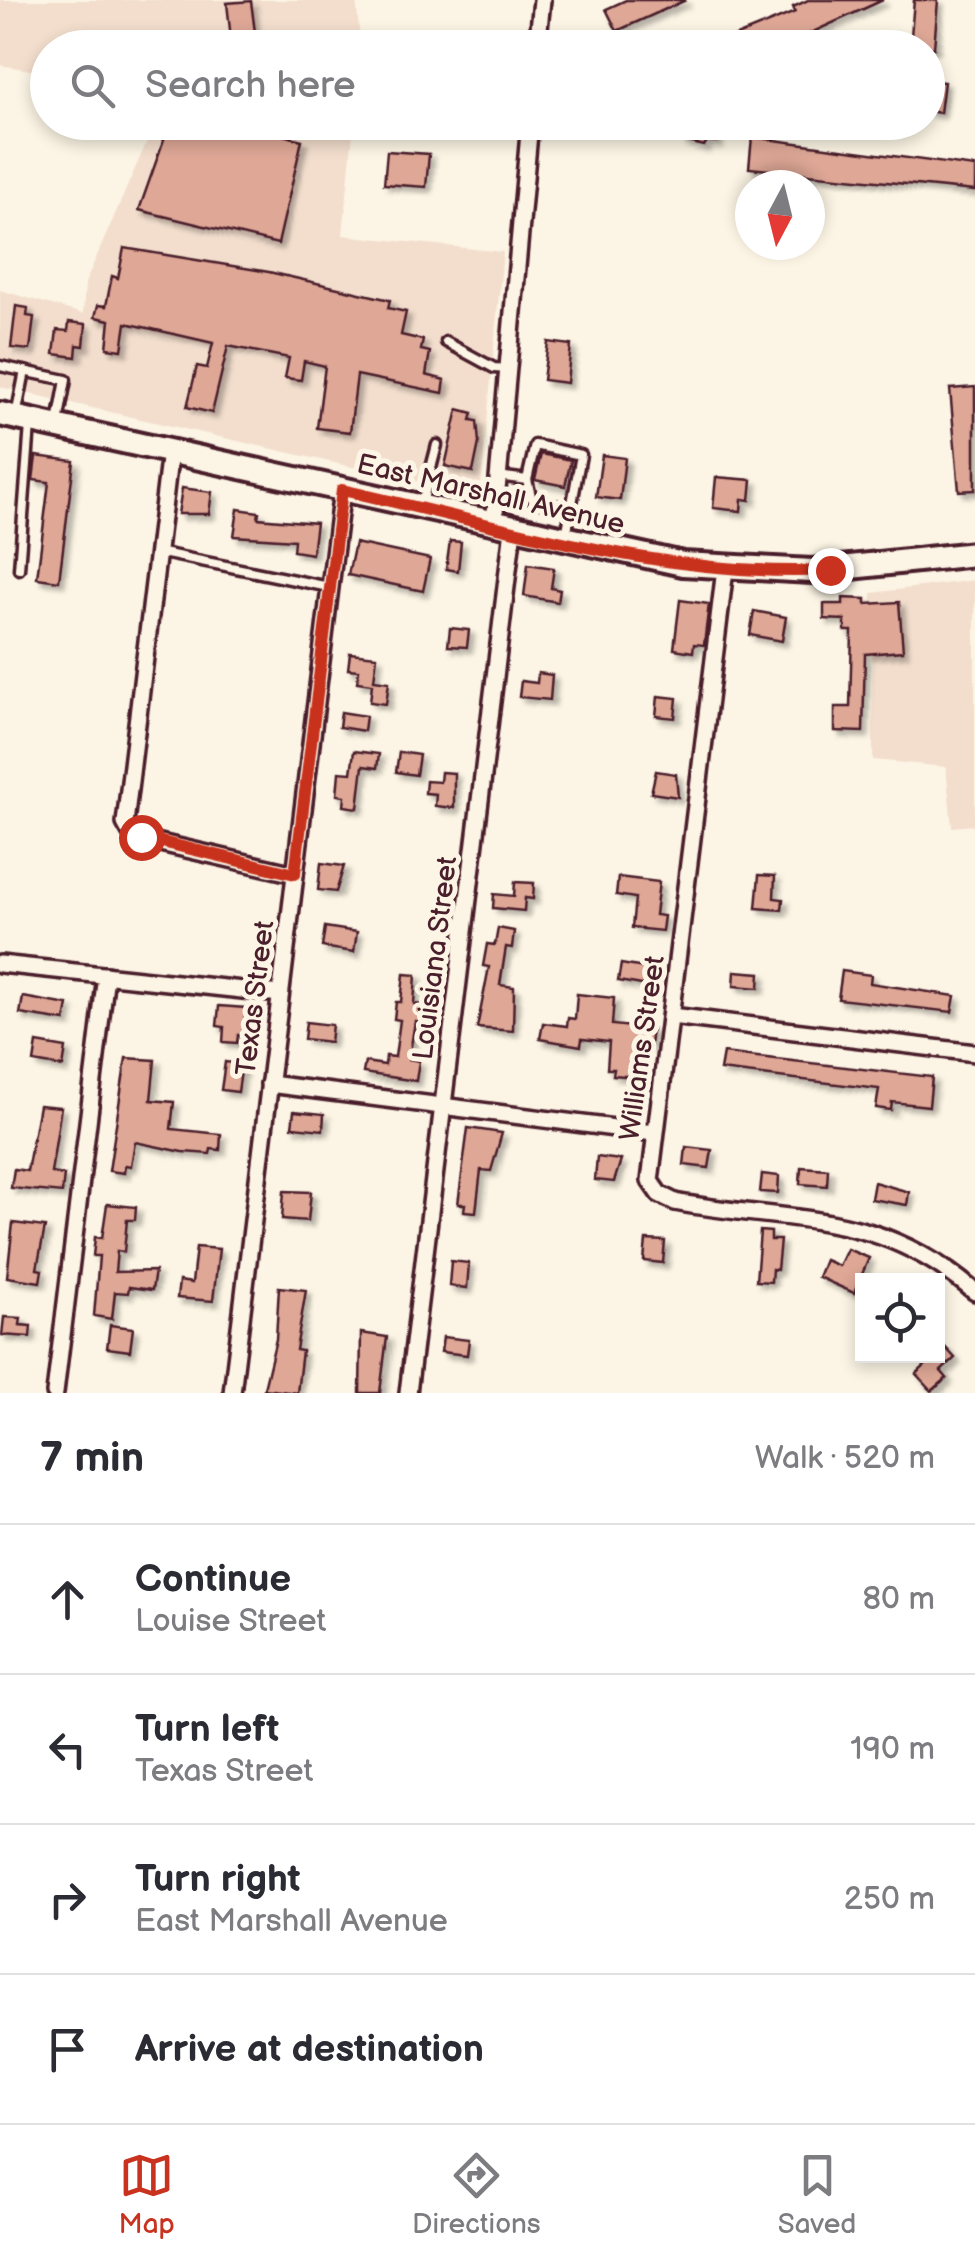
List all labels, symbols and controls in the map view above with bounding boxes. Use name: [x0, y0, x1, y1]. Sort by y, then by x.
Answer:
search box: [30, 30, 945, 140]
icon: search: [65, 58, 120, 113]
text: Search here: [145, 63, 356, 108]
north arrow: [735, 170, 825, 260]
street label: East Marshall Avenue: [354, 448, 628, 541]
route end: [808, 548, 854, 594]
route start: [119, 815, 165, 861]
street label: Louisiana Street: [407, 854, 464, 1062]
street label: Texas Street: [230, 918, 281, 1078]
street label: Williams Street: [613, 953, 672, 1143]
map controls: [855, 1273, 945, 1363]
button: locate: [855, 1273, 945, 1363]
text: 7 min: [40, 1433, 144, 1484]
text: Walk · 520 m: [755, 1439, 935, 1478]
text: Continue: [135, 1557, 291, 1602]
icon: ahead: [40, 1572, 95, 1627]
text: 80 m: [862, 1580, 935, 1619]
text: Louise Street: [135, 1602, 326, 1641]
text: Turn left: [135, 1707, 279, 1752]
icon: left: [40, 1722, 95, 1777]
text: 190 m: [850, 1730, 935, 1769]
text: Texas Street: [135, 1752, 313, 1791]
text: Turn right: [135, 1857, 300, 1902]
icon: right: [40, 1872, 95, 1927]
text: 250 m: [844, 1880, 935, 1919]
text: East Marshall Avenue: [135, 1902, 448, 1941]
icon: arrive: [40, 2022, 95, 2077]
text: Arrive at destination: [135, 2027, 484, 2072]
tab: Map: [119, 2148, 175, 2241]
tab: Directions: [412, 2148, 541, 2241]
tab: Saved: [778, 2148, 856, 2241]

